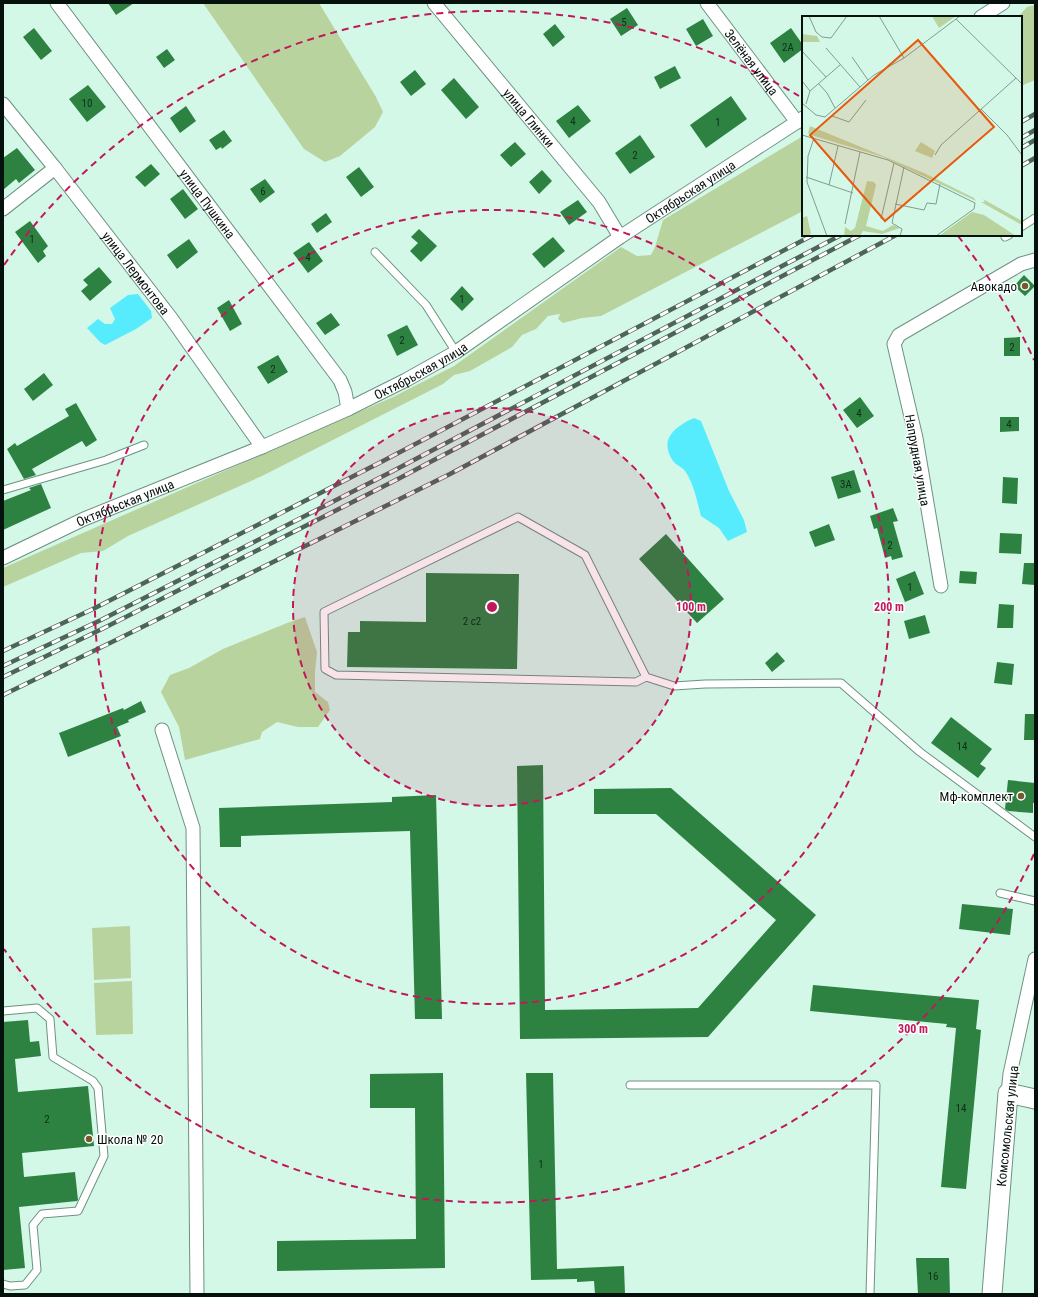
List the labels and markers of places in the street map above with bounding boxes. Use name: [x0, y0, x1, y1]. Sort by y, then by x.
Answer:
place label: Авокадо: [970, 279, 1017, 294]
marker: Авокадо: [1020, 281, 1030, 291]
centre of rings: [485, 600, 499, 614]
place label: Мф-комплект: [940, 789, 1013, 804]
marker: Мф-комплект: [1016, 791, 1026, 801]
place label: Школа № 20: [97, 1132, 163, 1147]
marker: Школа № 20: [84, 1134, 94, 1144]

